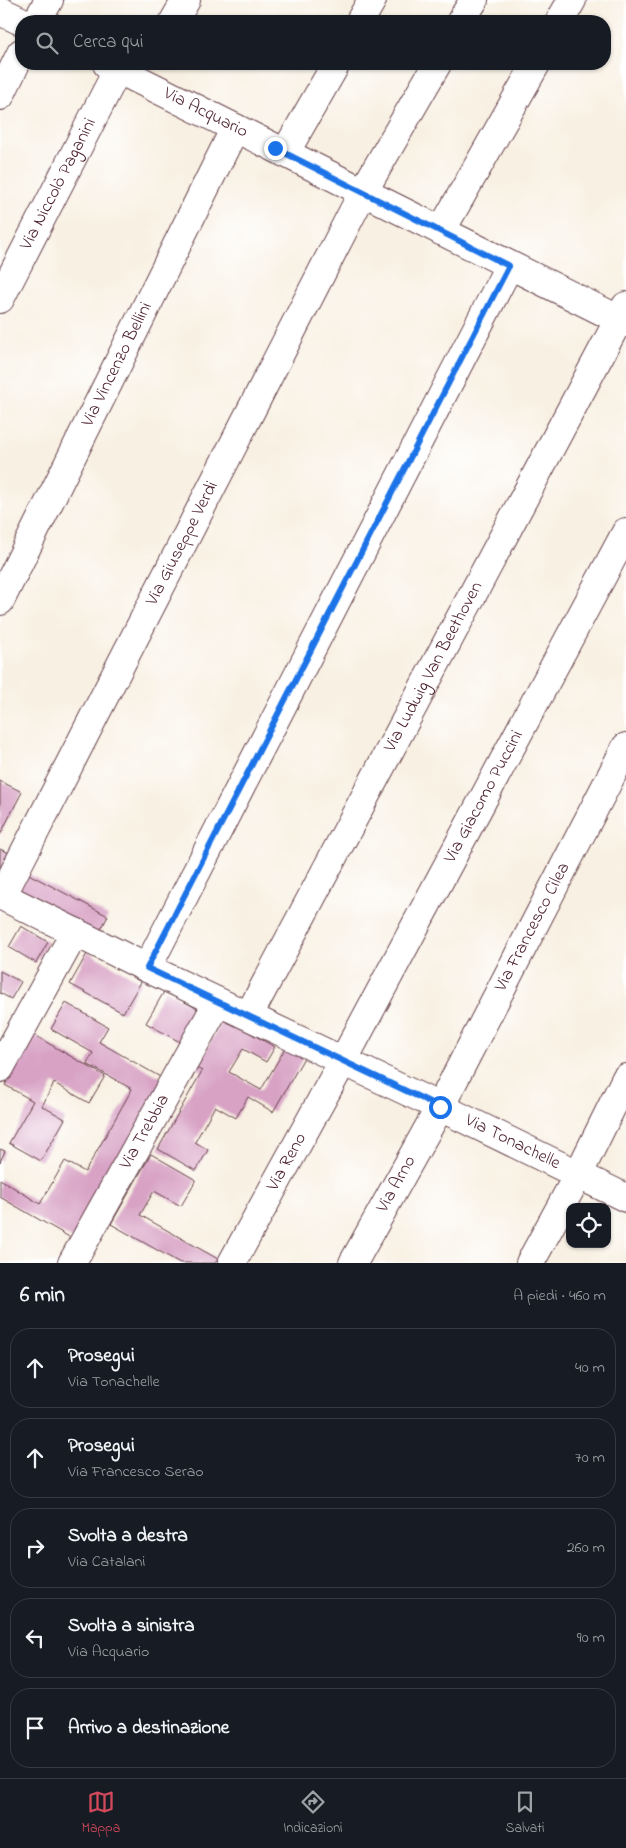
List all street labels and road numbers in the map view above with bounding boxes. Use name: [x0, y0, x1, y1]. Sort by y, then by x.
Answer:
street label: Via Acquario: [158, 81, 252, 145]
street label: Via Niccolò Paganini: [14, 114, 104, 256]
street label: Via Vincenzo Bellini: [75, 298, 159, 432]
street label: Via Giuseppe Verdi: [140, 477, 225, 611]
street label: Via Ludwig Van Beethoven: [377, 577, 490, 758]
street label: Via Giacomo Puccini: [438, 726, 530, 869]
street label: Via Francesco Cilea: [488, 858, 577, 997]
street label: Via Trebbia: [113, 1090, 177, 1175]
street label: Via Tonachelle: [459, 1108, 565, 1177]
street label: Via Reno: [260, 1128, 314, 1197]
street label: Via Arno: [370, 1151, 423, 1219]

